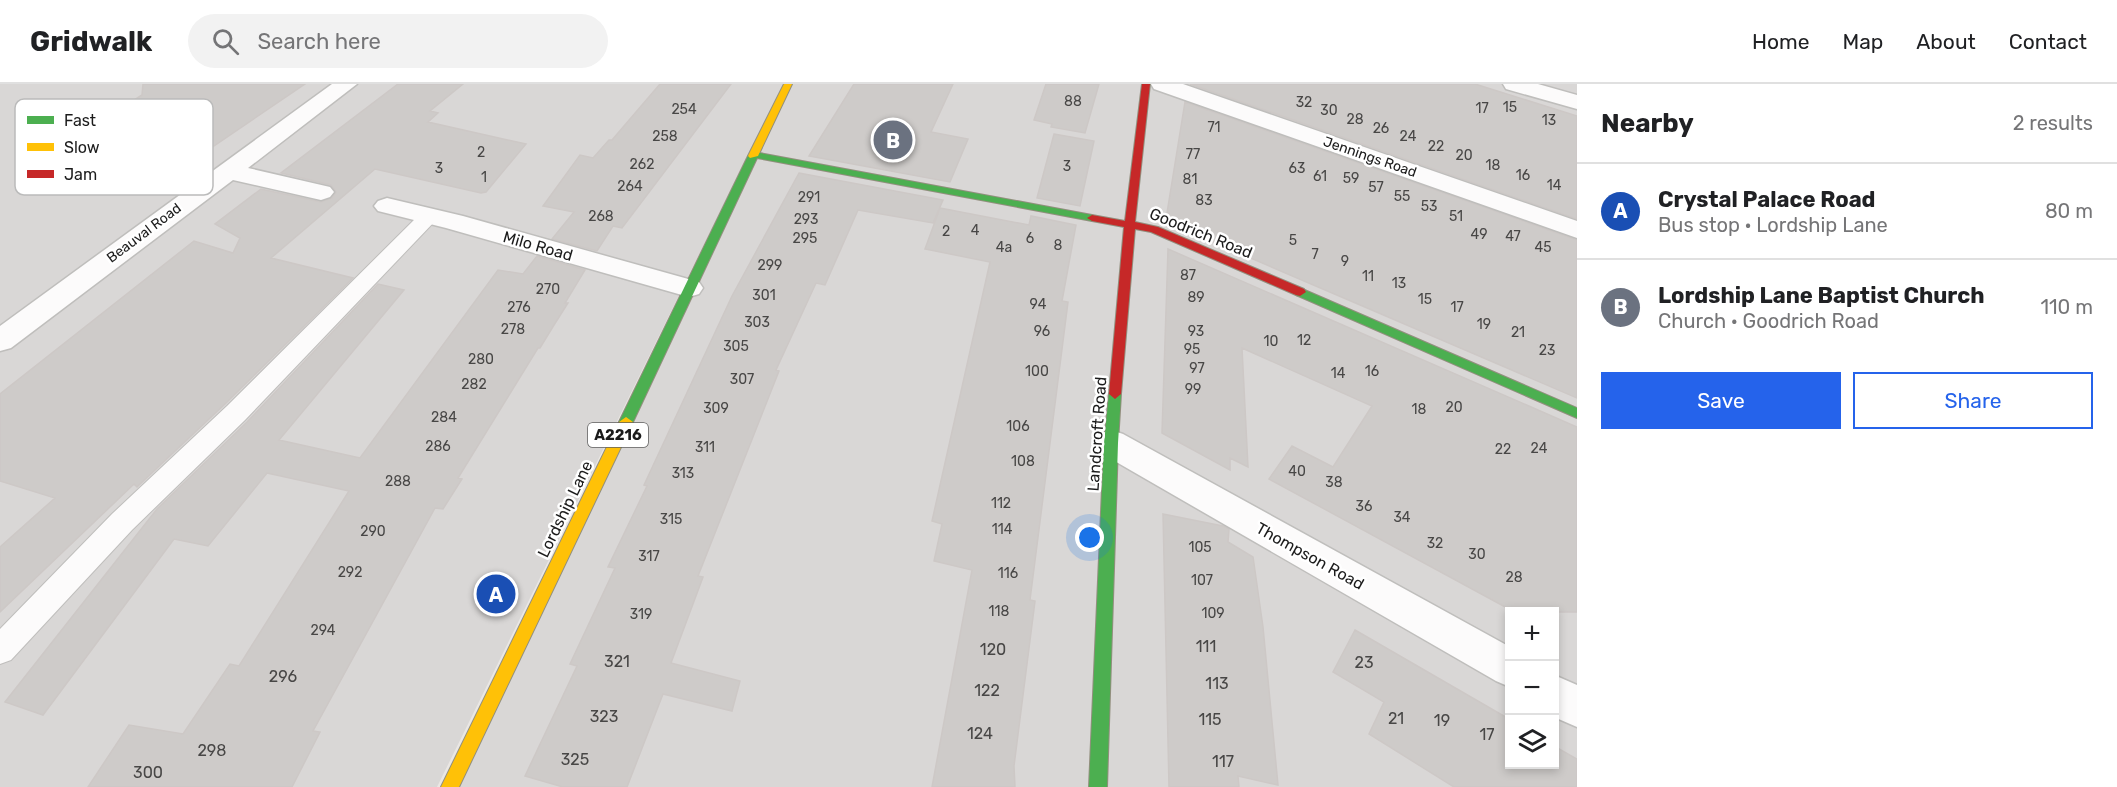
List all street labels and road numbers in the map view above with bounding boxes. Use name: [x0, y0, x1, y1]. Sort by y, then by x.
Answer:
street label: Jennings Road: [1321, 133, 1419, 181]
street label: Beauval Road: [104, 200, 184, 266]
street label: Goodrich Road: [1147, 204, 1255, 262]
street label: Milo Road: [501, 227, 575, 265]
street label: Landcroft Road: [1084, 376, 1110, 492]
road number: A2216: [588, 423, 648, 447]
street label: Lordship Lane: [533, 458, 597, 560]
street label: Thompson Road: [1253, 518, 1367, 594]

